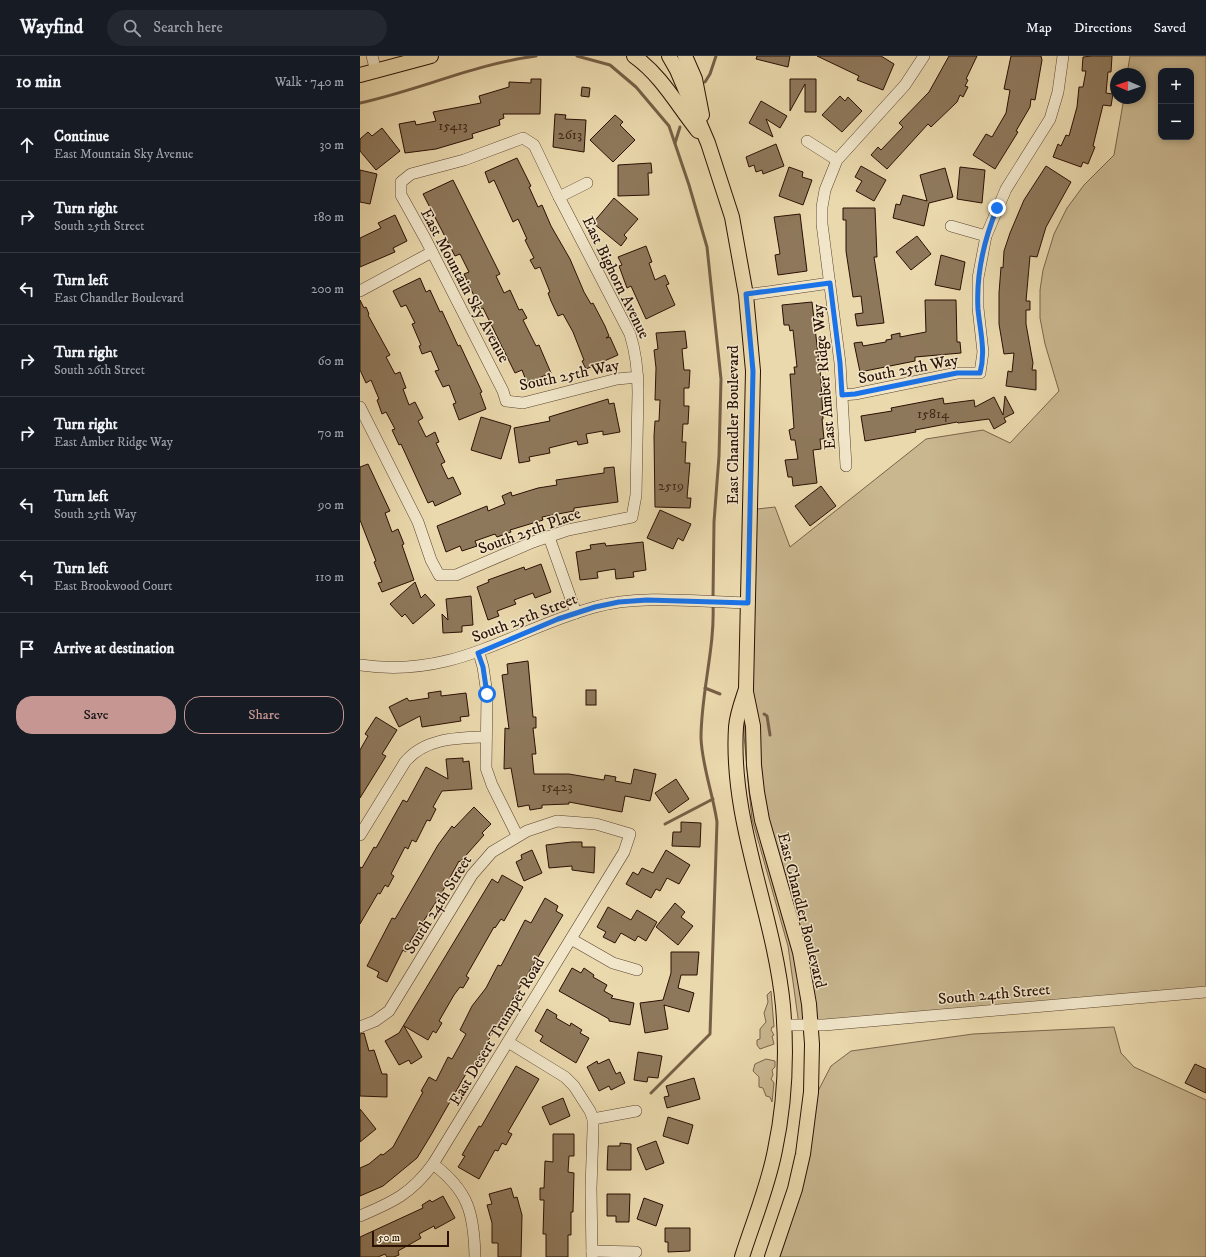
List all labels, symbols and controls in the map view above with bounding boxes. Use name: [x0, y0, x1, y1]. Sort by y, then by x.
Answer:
search box: [107, 10, 387, 46]
text: Wayfind: [20, 16, 83, 39]
icon: search: [121, 17, 143, 39]
text: Search here: [153, 18, 223, 37]
text: Map: [1026, 19, 1052, 37]
text: Directions: [1074, 19, 1132, 37]
text: Saved: [1154, 19, 1186, 37]
north arrow: [1110, 68, 1146, 104]
map controls: [1158, 68, 1194, 140]
button: +: [1158, 68, 1194, 104]
text: 10 min: [16, 71, 61, 93]
text: Walk · 740 m: [275, 74, 344, 90]
button: −: [1158, 104, 1194, 140]
house number: 15413: [438, 117, 468, 135]
house number: 2613: [558, 126, 582, 144]
text: Continue: [54, 127, 109, 146]
icon: ahead: [16, 134, 38, 156]
text: 30 m: [320, 137, 344, 153]
text: East Mountain Sky Avenue: [54, 146, 193, 162]
text: Turn right: [54, 199, 117, 218]
route end: [988, 199, 1006, 217]
street label: East Mountain Sky Avenue: [416, 205, 514, 366]
icon: right: [16, 206, 38, 228]
text: 180 m: [313, 209, 344, 225]
street label: East Bighorn Avenue: [578, 213, 655, 342]
text: South 25th Street: [54, 218, 144, 234]
text: Turn left: [54, 271, 108, 290]
icon: left: [16, 278, 38, 300]
text: 200 m: [311, 281, 344, 297]
text: East Chandler Boulevard: [54, 290, 184, 306]
street label: East Amber Ridge Way: [808, 303, 840, 451]
text: Turn right: [54, 343, 117, 362]
street label: East Chandler Boulevard: [723, 345, 743, 505]
street label: South 25th Way: [856, 349, 960, 388]
icon: right: [16, 350, 38, 372]
text: 60 m: [318, 353, 344, 369]
street label: South 25th Way: [517, 355, 621, 395]
text: South 26th Street: [54, 362, 145, 378]
house number: 15814: [917, 405, 950, 423]
text: Turn right: [54, 415, 117, 434]
icon: right: [16, 422, 38, 444]
text: 70 m: [318, 425, 344, 441]
text: East Amber Ridge Way: [54, 434, 173, 450]
house number: 2519: [658, 477, 684, 495]
text: Turn left: [54, 487, 108, 506]
icon: left: [16, 494, 38, 516]
text: 90 m: [318, 497, 344, 513]
street label: South 25th Place: [475, 503, 584, 559]
text: South 25th Way: [54, 506, 136, 522]
text: Turn left: [54, 559, 108, 578]
icon: left: [16, 566, 38, 588]
text: 110 m: [315, 569, 344, 585]
text: East Brookwood Court: [54, 578, 173, 594]
street label: South 25th Street: [469, 589, 580, 647]
icon: arrive: [16, 638, 38, 660]
text: Arrive at destination: [54, 639, 174, 658]
route start: [478, 685, 496, 703]
button: Save: [16, 696, 176, 734]
button: Share: [184, 696, 344, 734]
house number: 15423: [541, 778, 573, 796]
street label: East Chandler Boulevard: [773, 830, 831, 990]
street label: South 24th Street: [400, 851, 476, 958]
street label: East Desert Trumpet Road: [445, 954, 549, 1109]
street label: South 24th Street: [937, 979, 1051, 1009]
scale bar: [372, 1229, 449, 1248]
text: 50 m: [378, 1231, 400, 1245]

